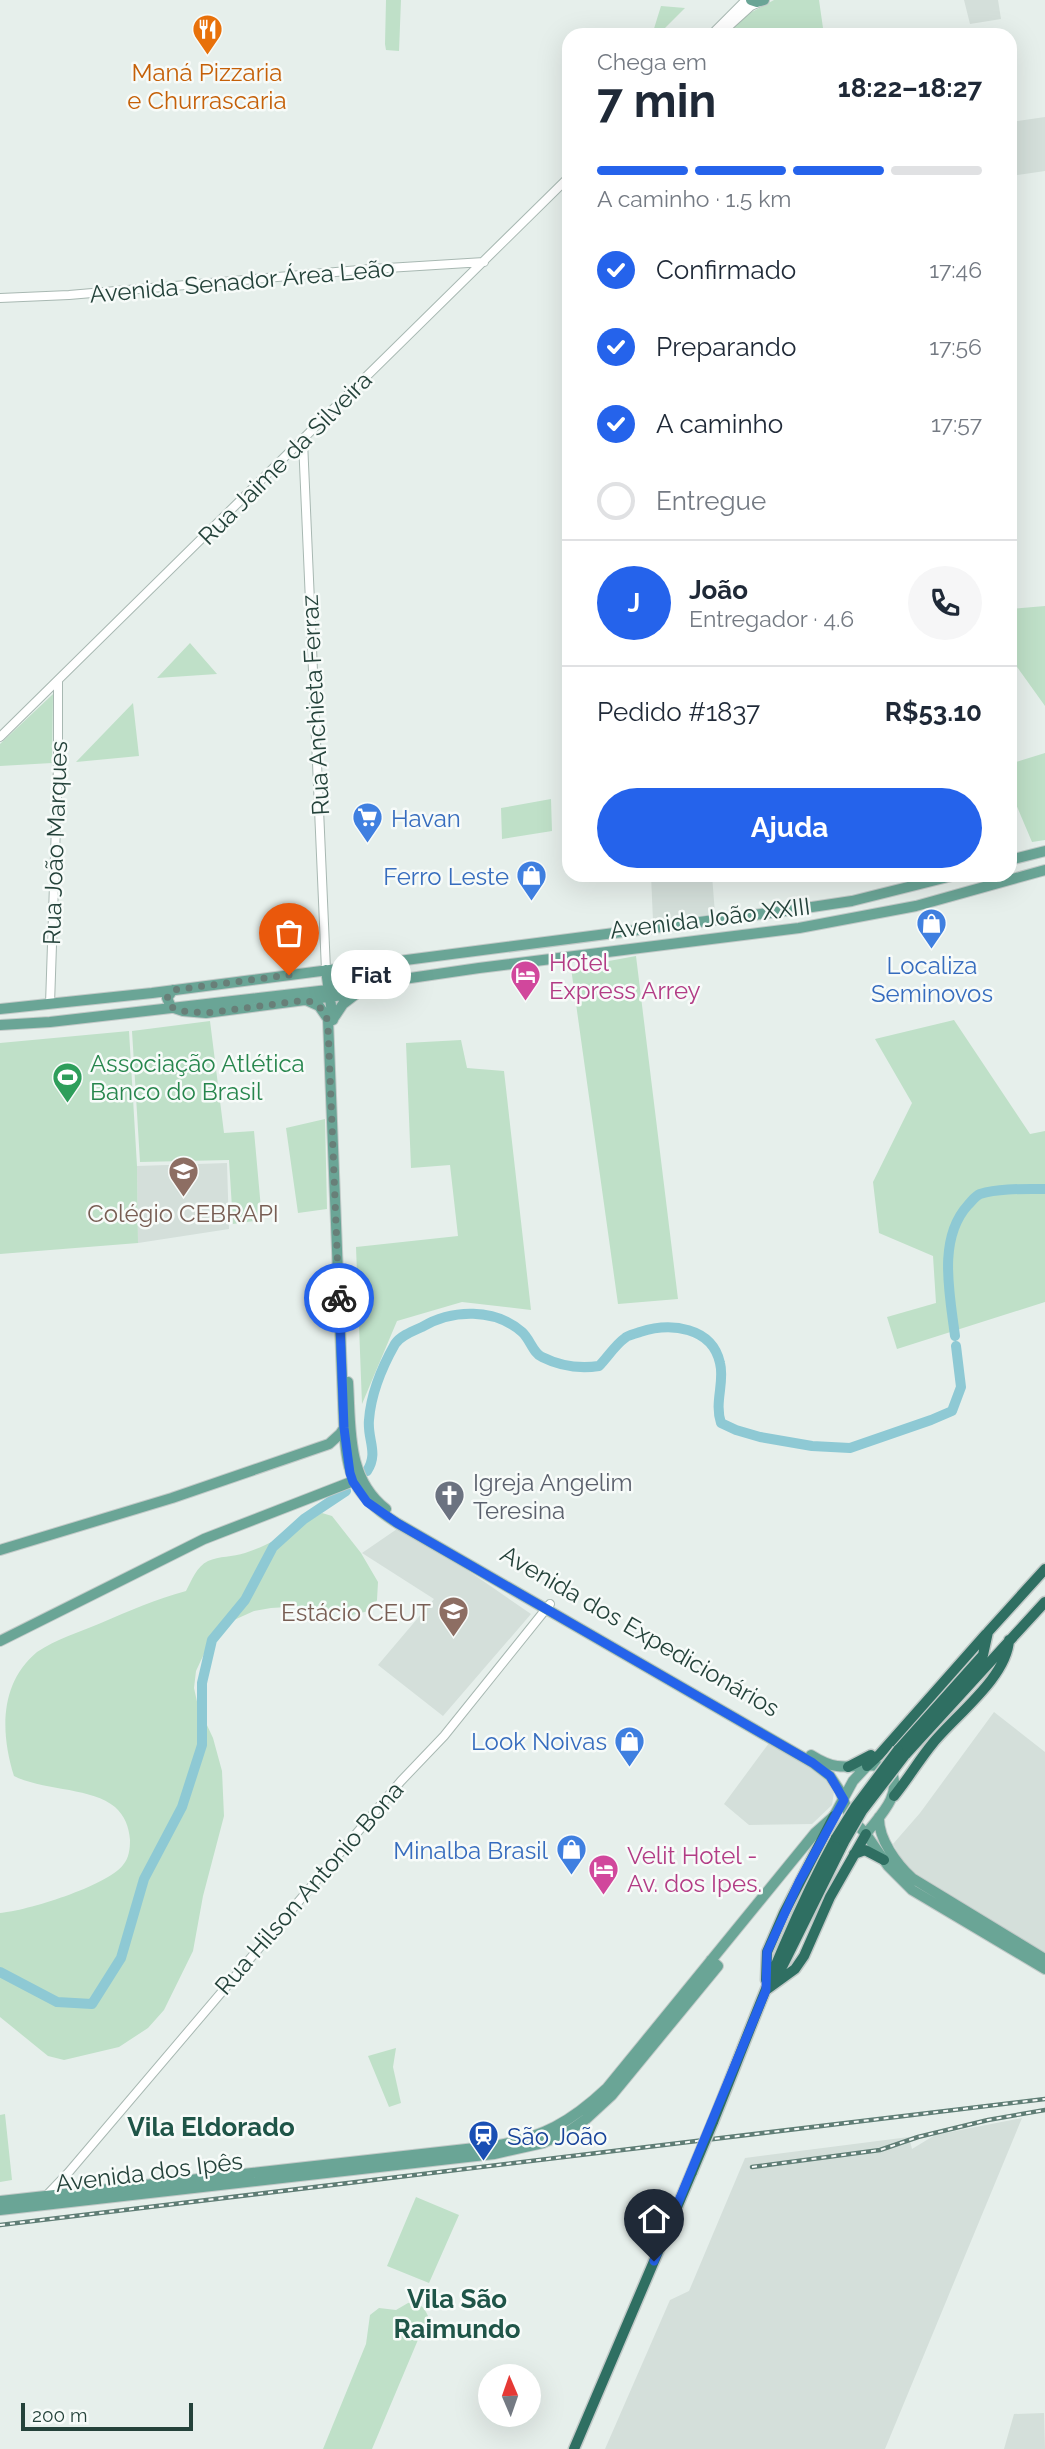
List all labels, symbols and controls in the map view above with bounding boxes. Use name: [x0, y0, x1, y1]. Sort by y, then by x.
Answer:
restaurant icon: Maná Pizzaria e Churrascaria: [190, 13, 224, 57]
text: Chega em: [597, 48, 707, 75]
place label: Maná Pizzaria e Churrascaria: [127, 58, 287, 115]
text: 18:22–18:27: [838, 73, 982, 103]
text: 7 min: [597, 74, 716, 128]
text: A caminho · 1.5 km: [597, 185, 792, 212]
icon: check: [597, 251, 635, 289]
street label: Avenida Senador Área Leão: [88, 253, 396, 309]
text: Confirmado: [656, 255, 796, 285]
text: 17:46: [929, 256, 982, 283]
icon: check: [597, 328, 635, 366]
text: Preparando: [656, 332, 796, 362]
text: 17:56: [929, 333, 982, 360]
street label: Rua Jaime da Silveira: [192, 365, 378, 551]
icon: check: [597, 405, 635, 443]
text: A caminho: [656, 409, 783, 439]
text: 17:57: [931, 410, 982, 437]
text: Entregue: [656, 486, 766, 516]
button: phone: [908, 566, 982, 640]
text: João: [689, 575, 748, 605]
text: J: [628, 588, 640, 618]
street label: Rua Anchieta Ferraz: [295, 594, 335, 816]
text: Entregador · 4.6: [689, 605, 854, 632]
text: Pedido #1837: [597, 697, 760, 727]
text: R$53.10: [885, 697, 982, 727]
street label: Rua João Marques: [37, 740, 73, 946]
button: Ajuda: [597, 788, 982, 868]
supermarket icon: Havan: [351, 801, 385, 845]
place label: Havan: [391, 804, 461, 833]
shop icon: Ferro Leste: [515, 859, 549, 903]
place label: Ferro Leste: [383, 862, 509, 891]
street label: Avenida João XXIII: [608, 891, 812, 945]
pin: [259, 903, 319, 975]
shop icon: Localiza Seminovos: [915, 906, 949, 950]
icon: bag: [270, 914, 308, 952]
place label: Hotel Express Arrey: [549, 948, 701, 1005]
callout: Fiat: [331, 950, 412, 1000]
place label: Localiza Seminovos: [871, 951, 993, 1008]
hotel icon: Hotel Express Arrey: [509, 959, 543, 1003]
text: Fiat: [351, 961, 392, 988]
place label: Associação Atlética Banco do Brasil: [90, 1049, 305, 1106]
sports icon: Associação Atlética Banco do Brasil: [50, 1060, 84, 1104]
school or university icon: Colégio CEBRAPI: [166, 1154, 200, 1198]
place label: Colégio CEBRAPI: [87, 1199, 279, 1228]
courier: [304, 1263, 374, 1333]
icon: bike: [320, 1279, 358, 1317]
place label: Igreja Angelim Teresina: [473, 1468, 633, 1525]
church icon: Igreja Angelim Teresina: [433, 1479, 467, 1523]
street label: Avenida dos Expedicionários: [495, 1539, 785, 1723]
school or university icon: Estácio CEUT: [437, 1595, 471, 1639]
place label: Estácio CEUT: [281, 1598, 431, 1627]
shop icon: Look Noivas: [613, 1724, 647, 1768]
place label: Look Noivas: [471, 1727, 607, 1756]
street label: Rua Hilson Antonio Bona: [209, 1776, 409, 2000]
shop icon: Minalba Brasil: [554, 1833, 588, 1877]
place label: Minalba Brasil: [393, 1836, 548, 1865]
place label: Velit Hotel - Av. dos Ipes.: [627, 1841, 762, 1898]
hotel icon: Velit Hotel - Av. dos Ipes.: [587, 1852, 621, 1896]
district label: Vila Eldorado: [127, 2112, 295, 2142]
station icon: São João: [467, 2119, 501, 2163]
place label: São João: [507, 2122, 607, 2151]
street label: Avenida dos Ipês: [54, 2146, 244, 2198]
pin: [624, 2189, 684, 2261]
icon: home: [635, 2200, 673, 2238]
district label: Vila São Raimundo: [393, 2284, 521, 2344]
north arrow: [478, 2364, 541, 2427]
map controls: [478, 2364, 541, 2427]
scale bar: [21, 2400, 192, 2432]
text: 200 m: [32, 2404, 87, 2426]

